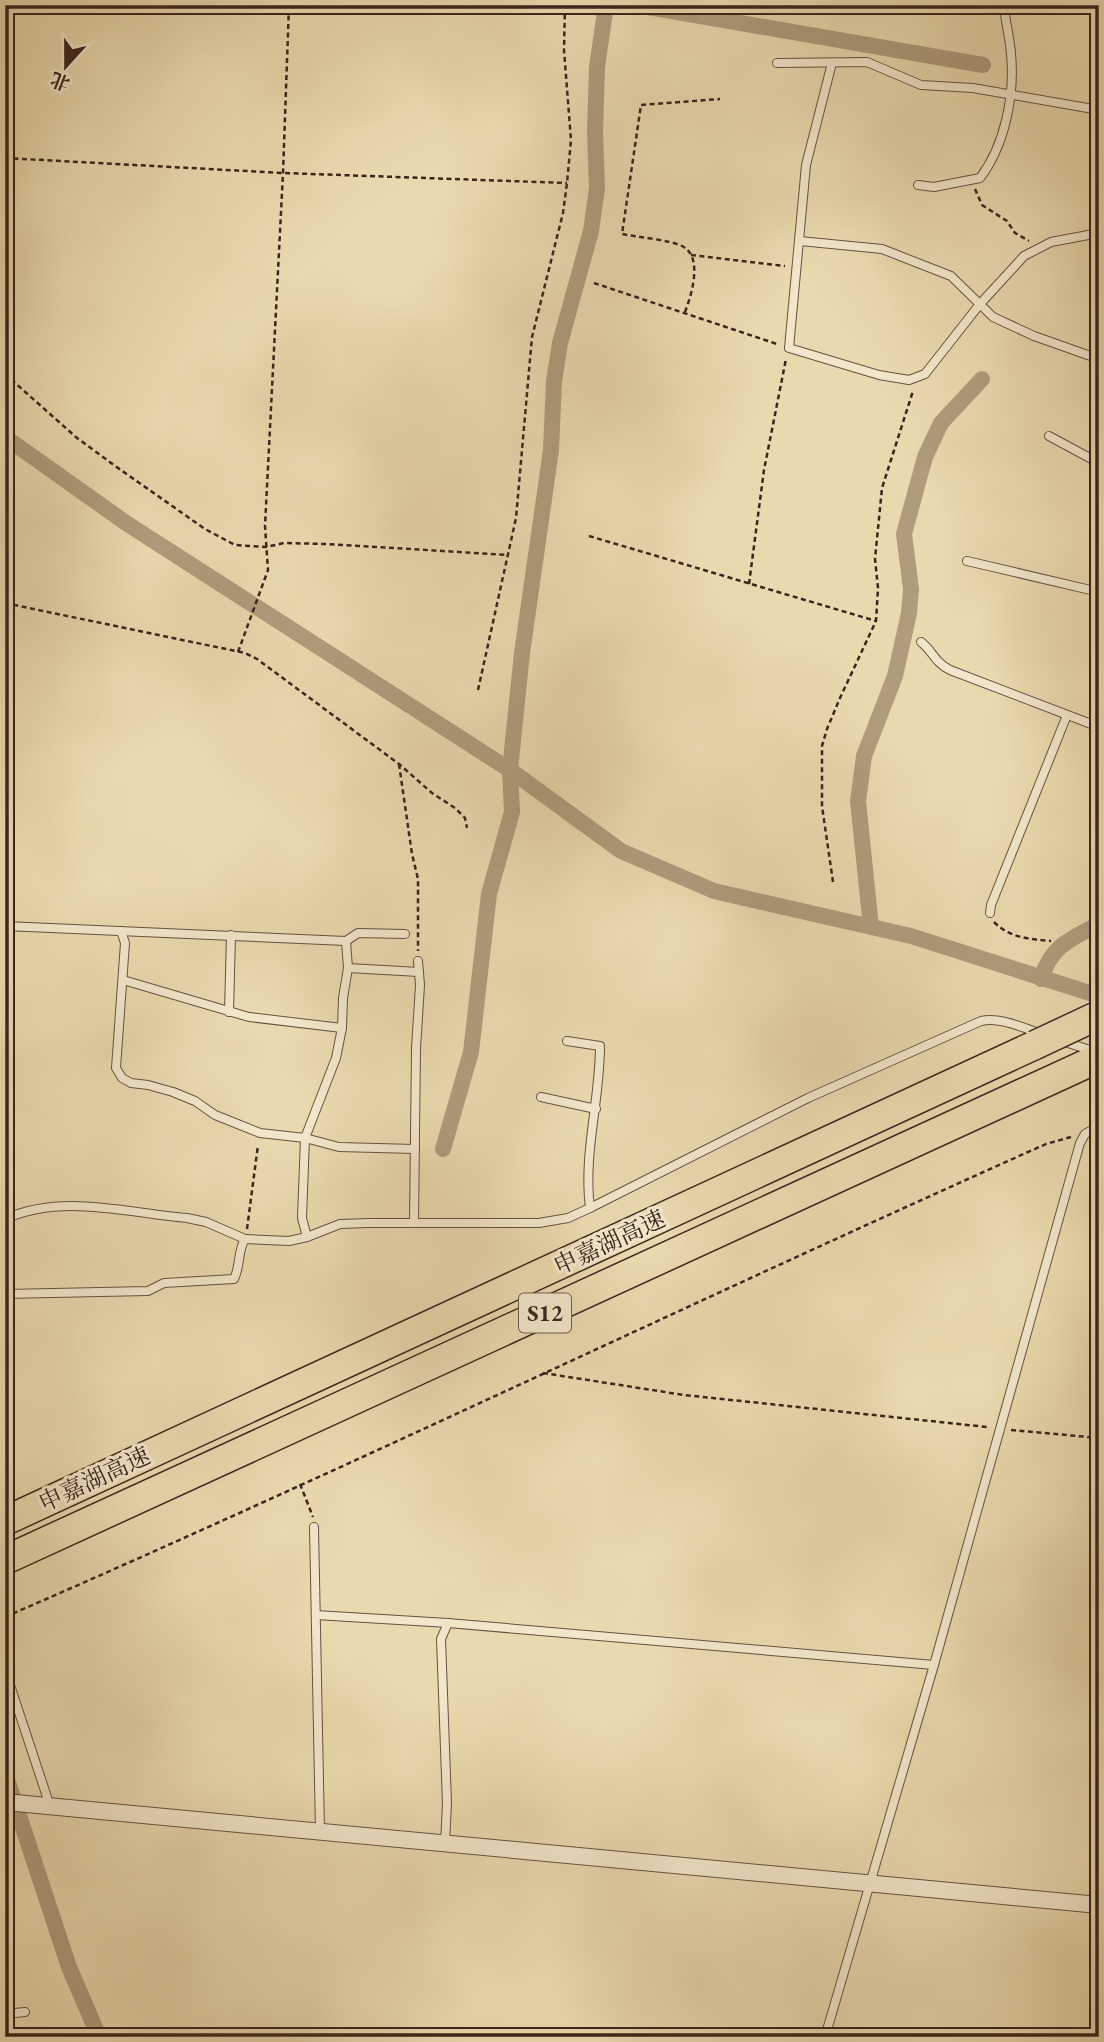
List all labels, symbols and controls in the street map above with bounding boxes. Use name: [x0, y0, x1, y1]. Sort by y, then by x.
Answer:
north arrow: [32, 32, 102, 102]
text: 北: [47, 66, 73, 96]
street label: 申嘉湖高速: [548, 1203, 670, 1281]
road number: S12: [519, 1294, 571, 1332]
street label: 申嘉湖高速: [33, 1440, 155, 1518]

